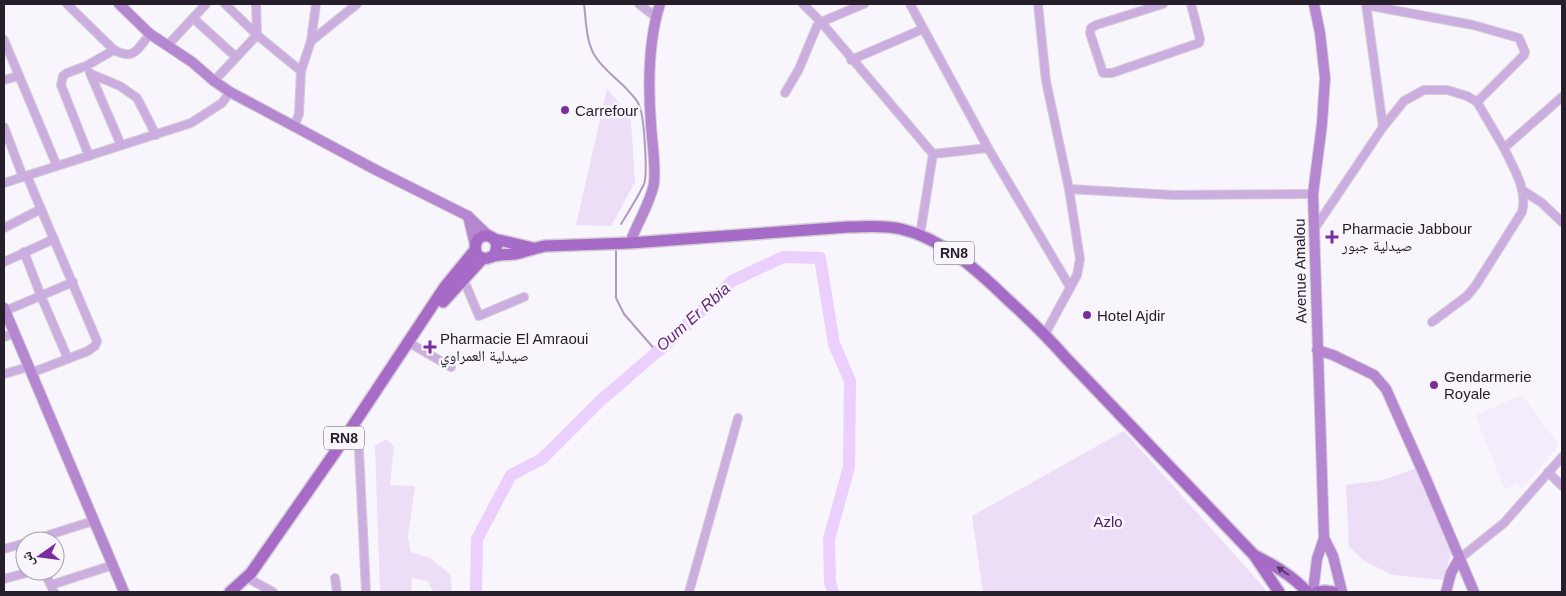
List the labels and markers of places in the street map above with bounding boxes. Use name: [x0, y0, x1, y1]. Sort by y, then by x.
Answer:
place label: Carrefour: [575, 102, 638, 119]
marker: Carrefour: [559, 104, 571, 116]
place label: Pharmacie Jabbour صيدلية جبور: [1341, 220, 1472, 255]
marker: Pharmacie Jabbour صيدلية جبور: [1326, 231, 1338, 243]
place label: Hotel Ajdir: [1097, 307, 1165, 324]
marker: Hotel Ajdir: [1081, 309, 1093, 321]
place label: Pharmacie El Amraoui صيدلية العمراوي: [440, 330, 588, 367]
marker: Pharmacie El Amraoui صيدلية العمراوي: [424, 341, 436, 353]
place label: Gendarmerie Royale: [1444, 368, 1532, 402]
marker: Gendarmerie Royale: [1428, 379, 1440, 391]

